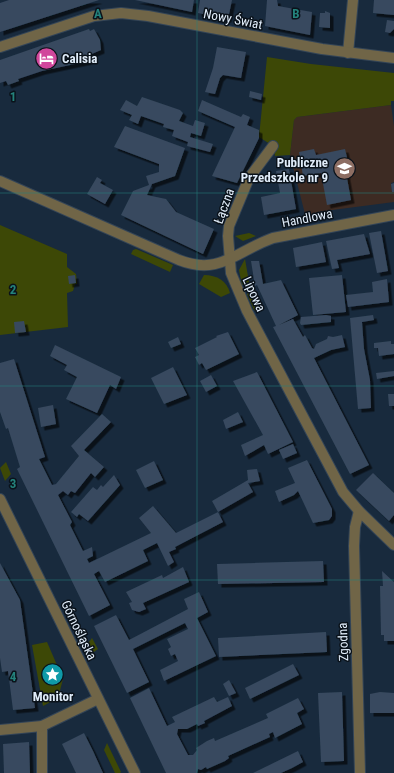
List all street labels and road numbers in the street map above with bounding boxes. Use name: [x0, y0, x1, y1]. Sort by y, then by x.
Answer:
street label: Nowy Świat: [202, 6, 264, 32]
street label: Łączna: [211, 186, 237, 226]
street label: Handlowa: [280, 206, 334, 230]
street label: Lipowa: [239, 274, 269, 314]
street label: Górnośląska: [58, 598, 100, 662]
street label: Zgodna: [335, 622, 351, 662]

